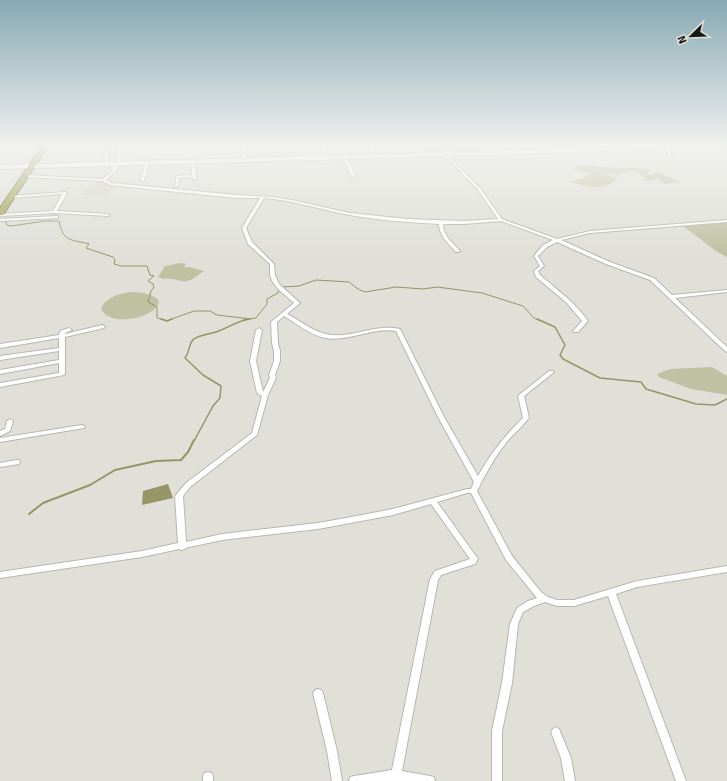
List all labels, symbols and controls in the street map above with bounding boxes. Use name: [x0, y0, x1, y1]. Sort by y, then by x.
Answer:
north arrow: [671, 16, 711, 56]
text: N: [675, 34, 690, 46]

